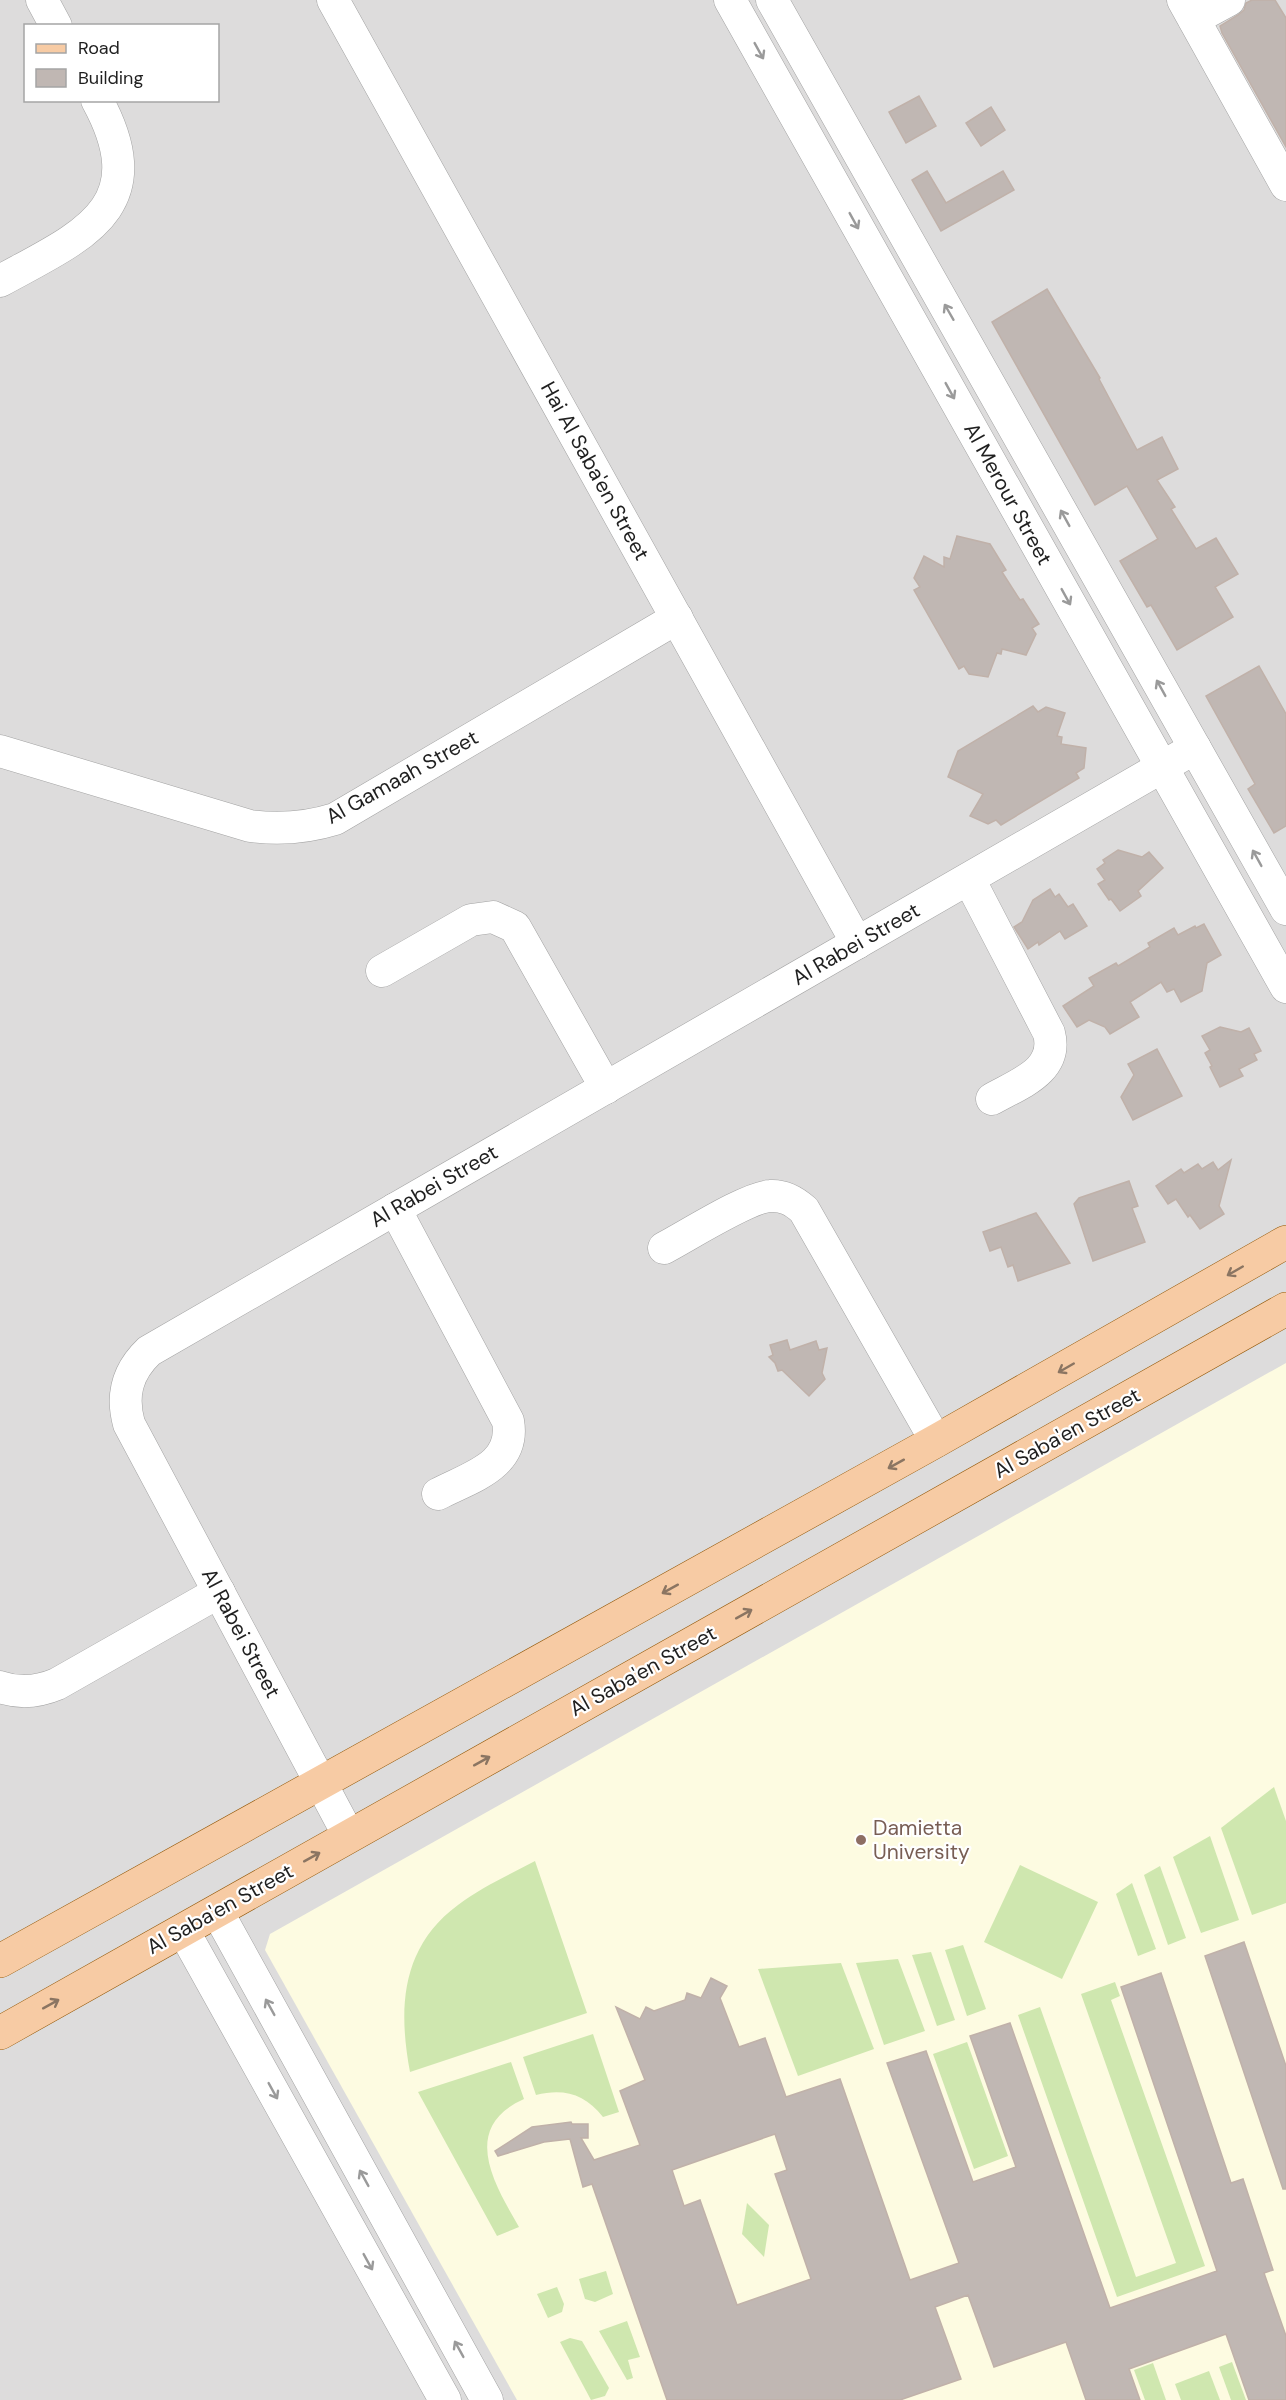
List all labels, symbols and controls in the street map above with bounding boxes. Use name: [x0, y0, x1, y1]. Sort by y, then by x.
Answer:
legend: [24, 24, 219, 102]
text: Road: [78, 36, 120, 60]
one-way arrow: [753, 42, 765, 59]
text: Building: [78, 66, 143, 90]
one-way arrow: [848, 212, 860, 229]
one-way arrow: [943, 304, 955, 321]
street label: Hai Al Saba'en Street: [534, 377, 656, 565]
one-way arrow: [944, 382, 956, 399]
street label: Al Merour Street: [957, 418, 1059, 570]
one-way arrow: [1059, 510, 1070, 528]
one-way arrow: [1060, 588, 1072, 605]
one-way arrow: [1154, 680, 1166, 697]
street label: Al Gamaah Street: [321, 723, 483, 831]
one-way arrow: [1251, 850, 1263, 867]
street label: Al Rabei Street: [787, 896, 925, 992]
street label: Al Rabei Street: [365, 1138, 503, 1234]
one-way arrow: [1227, 1265, 1244, 1277]
one-way arrow: [1058, 1362, 1075, 1374]
street label: Al Saba'en Street: [989, 1381, 1145, 1485]
one-way arrow: [888, 1458, 905, 1470]
street label: Al Rabei Street: [195, 1563, 287, 1703]
one-way arrow: [662, 1584, 680, 1595]
one-way arrow: [735, 1608, 752, 1620]
street label: Al Saba'en Street: [565, 1619, 721, 1723]
one-way arrow: [473, 1755, 490, 1767]
place label: Damietta University: [873, 1814, 970, 1866]
marker: Damietta University: [854, 1833, 868, 1847]
one-way arrow: [303, 1851, 321, 1862]
street label: Al Saba'en Street: [142, 1857, 298, 1961]
one-way arrow: [42, 1998, 59, 2010]
one-way arrow: [264, 1999, 275, 2017]
one-way arrow: [268, 2082, 279, 2100]
one-way arrow: [358, 2170, 370, 2187]
one-way arrow: [363, 2252, 374, 2270]
one-way arrow: [452, 2341, 464, 2358]

